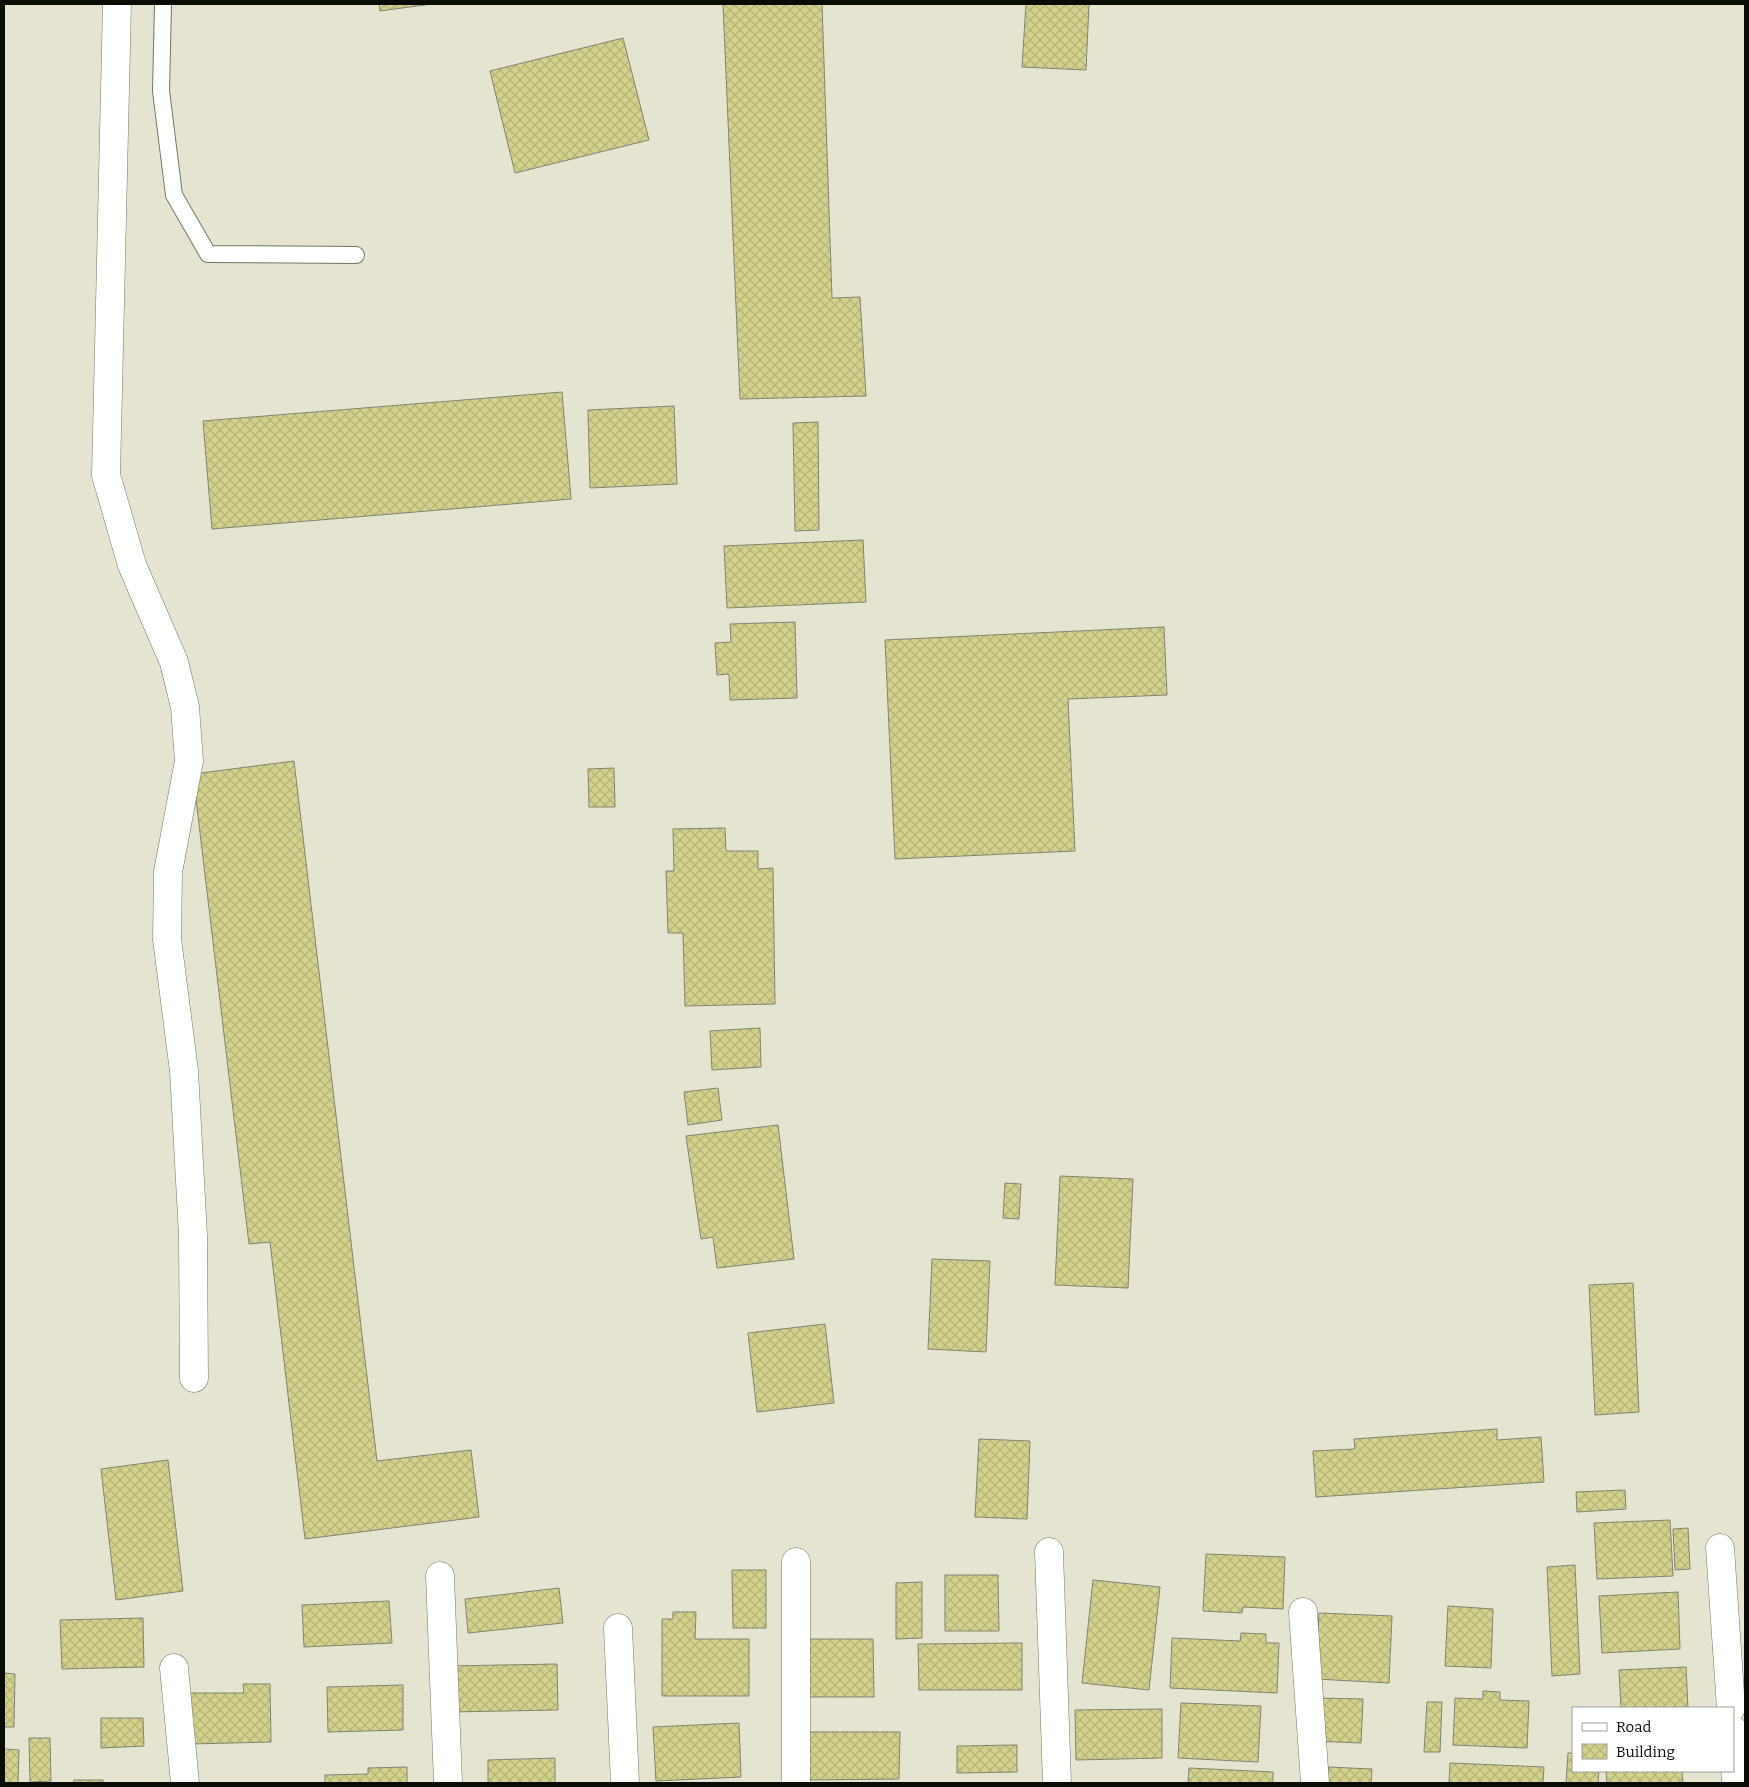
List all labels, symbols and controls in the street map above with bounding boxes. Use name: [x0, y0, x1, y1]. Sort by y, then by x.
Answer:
legend: [1572, 1707, 1734, 1772]
text: Road: [1616, 1718, 1651, 1736]
text: Building: [1616, 1743, 1675, 1761]

